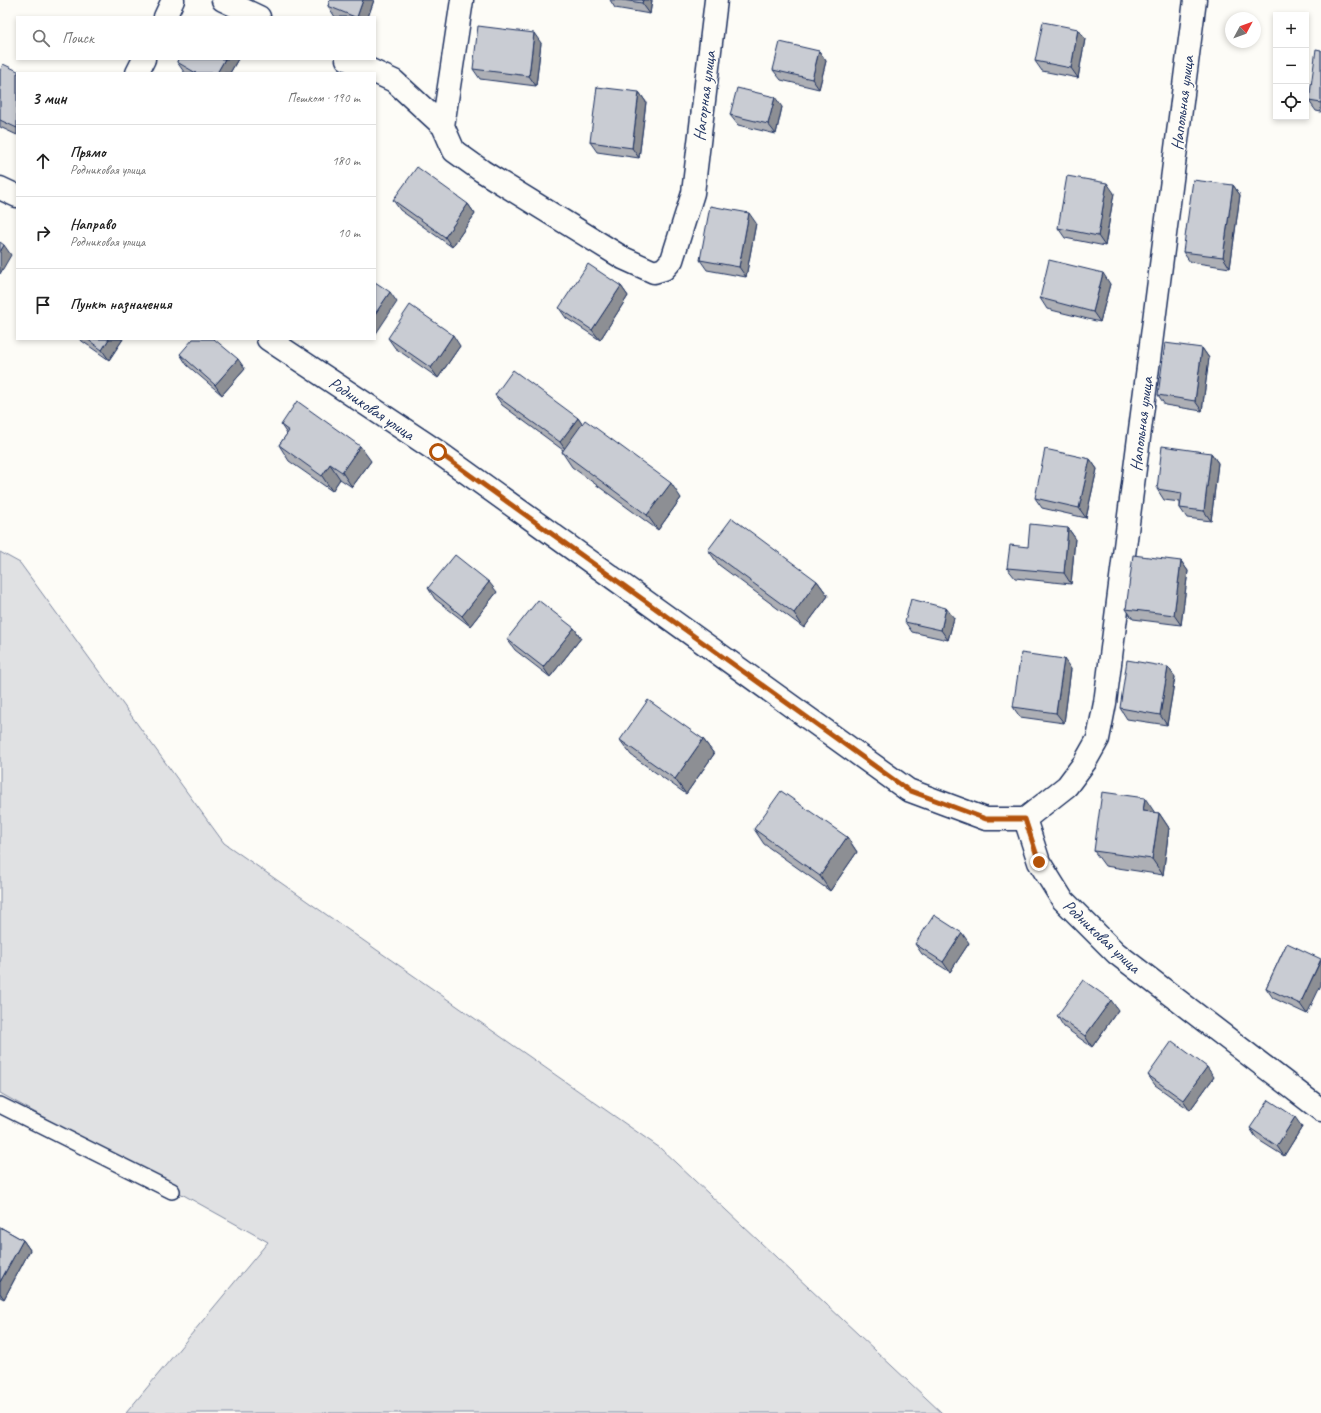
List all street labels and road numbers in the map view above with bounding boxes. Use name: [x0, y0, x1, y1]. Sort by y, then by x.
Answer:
street label: Нагорная улица: [689, 48, 721, 142]
street label: Напольная улица: [1166, 53, 1199, 151]
street label: Родниковая улица: [325, 372, 419, 445]
street label: Напольная улица: [1125, 374, 1158, 472]
street label: Родниковая улица: [1058, 895, 1146, 978]

